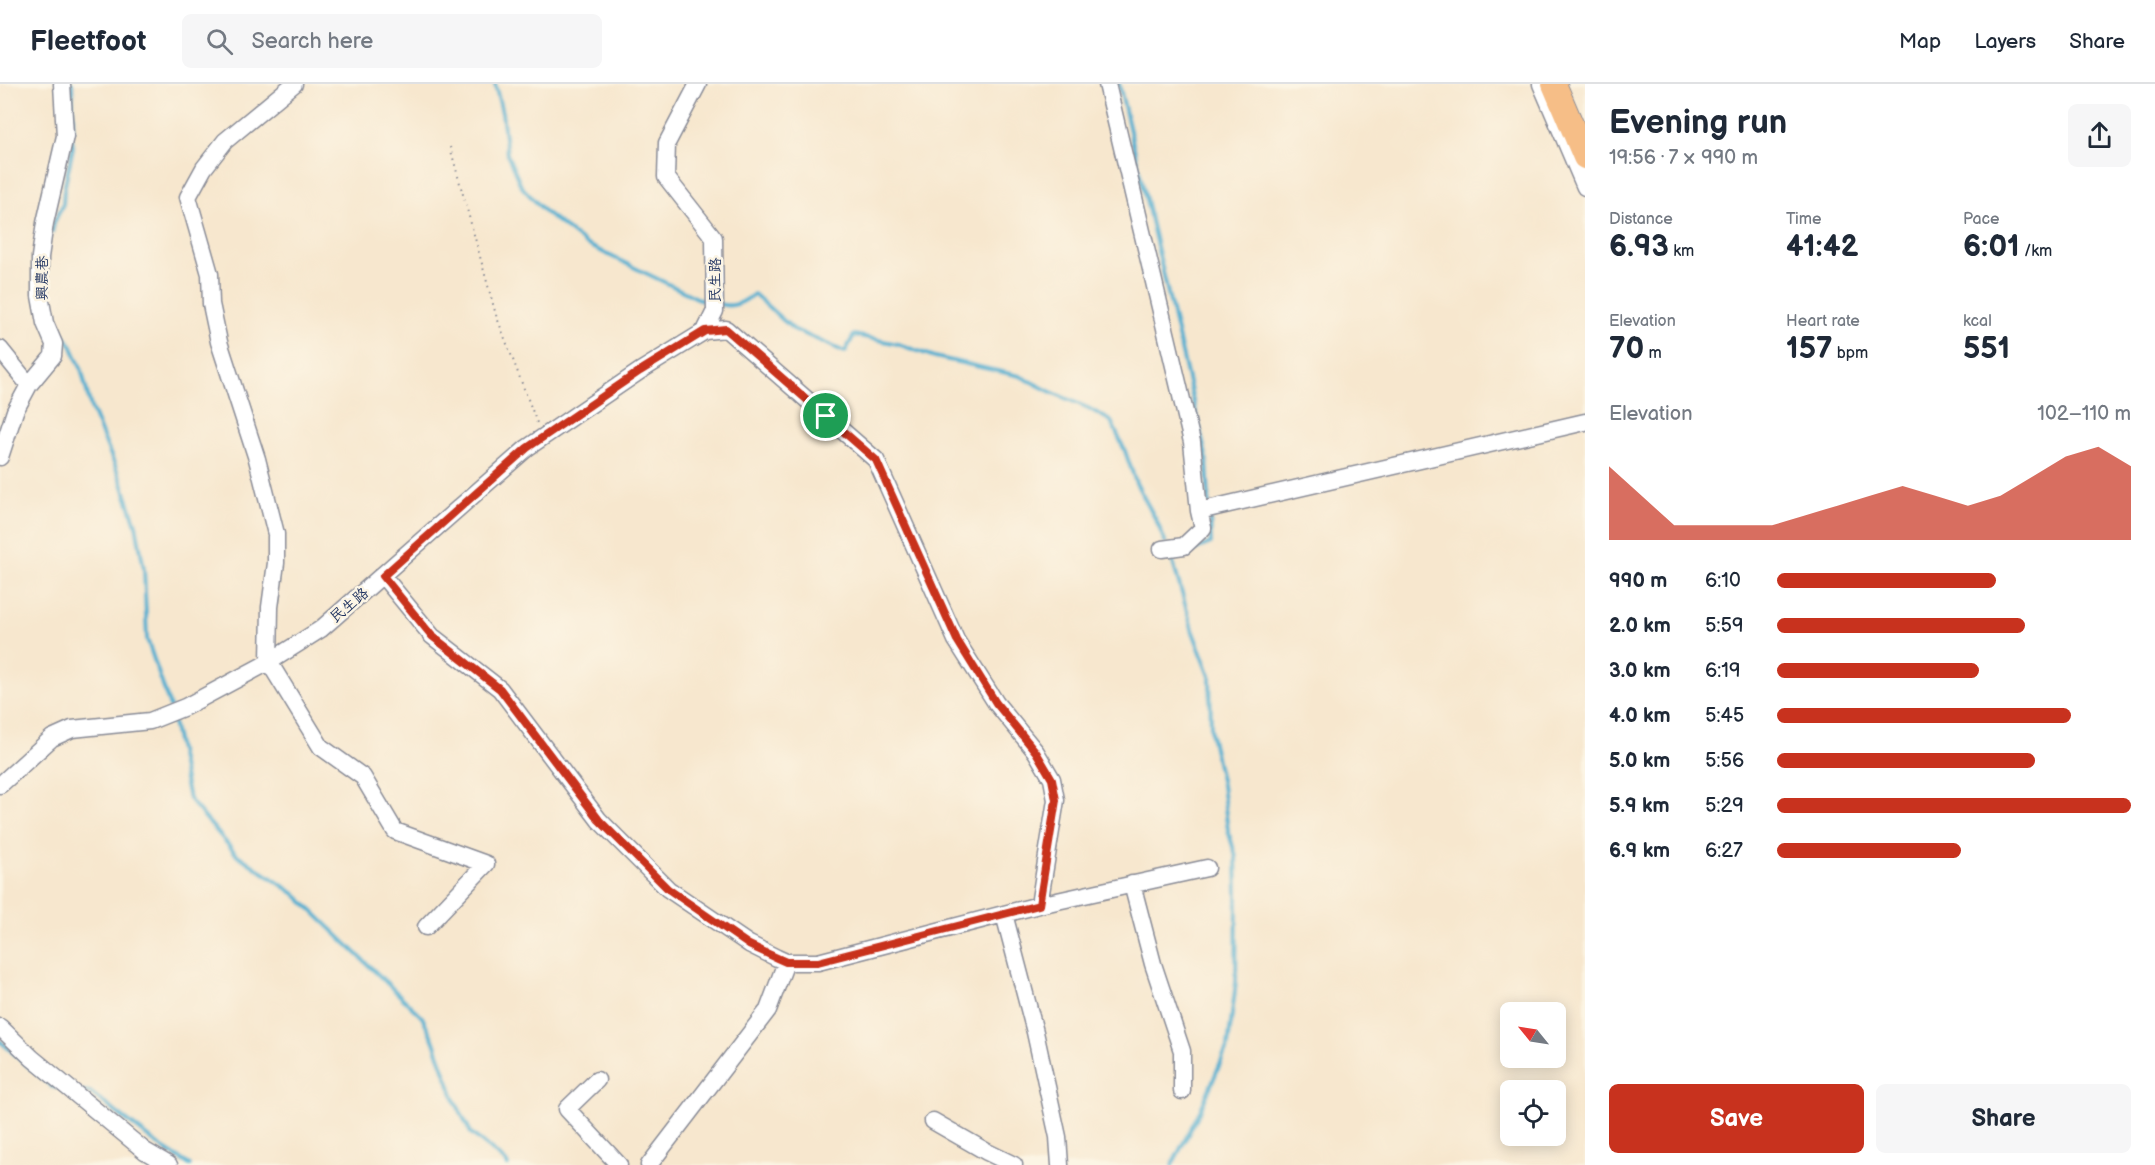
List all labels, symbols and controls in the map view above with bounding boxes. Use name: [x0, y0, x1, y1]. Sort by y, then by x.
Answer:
search box: [182, 14, 602, 68]
text: Fleetfoot: [30, 25, 146, 58]
icon: search: [203, 25, 236, 58]
text: Search here: [251, 28, 373, 55]
text: Map: [1899, 29, 1941, 54]
text: Layers: [1974, 29, 2036, 54]
text: Share: [2069, 29, 2125, 54]
text: Evening run: [1609, 103, 1787, 143]
button: share: [2068, 104, 2131, 167]
text: 19:56 · 7 × 990 m: [1609, 146, 1758, 170]
text: Distance: [1609, 210, 1673, 229]
text: Time: [1786, 210, 1821, 229]
text: Pace: [1963, 210, 1999, 229]
text: 6.93: [1609, 229, 1669, 265]
text: 41:42: [1786, 229, 1859, 265]
text: 6:01: [1963, 229, 2020, 265]
text: km: [1669, 242, 1694, 261]
text: /km: [2020, 242, 2052, 261]
street label: 興農巷: [33, 255, 52, 301]
street label: 民生路: [706, 257, 725, 303]
text: Elevation: [1609, 312, 1676, 331]
text: Heart rate: [1786, 312, 1860, 331]
text: kcal: [1963, 312, 1992, 331]
text: 70: [1609, 331, 1644, 367]
text: 157: [1786, 331, 1833, 367]
text: 551: [1963, 331, 2010, 367]
text: m: [1644, 344, 1662, 363]
text: bpm: [1833, 344, 1868, 363]
pin: [800, 390, 851, 441]
icon: arrive: [809, 399, 842, 432]
text: Elevation: [1609, 402, 1692, 426]
text: 102–110 m: [2037, 402, 2131, 426]
text: 990 m: [1609, 569, 1667, 593]
text: 6:10: [1705, 569, 1741, 593]
street label: 民生路: [326, 584, 373, 627]
text: 2.0 km: [1609, 614, 1671, 638]
text: 5:59: [1705, 614, 1744, 638]
text: 3.0 km: [1609, 659, 1670, 683]
text: 6:19: [1705, 659, 1741, 683]
text: 4.0 km: [1609, 704, 1671, 728]
text: 5:45: [1705, 704, 1744, 728]
text: 5.0 km: [1609, 749, 1670, 773]
text: 5:56: [1705, 749, 1744, 773]
text: 5.9 km: [1609, 794, 1670, 818]
text: 5:29: [1705, 794, 1744, 818]
text: 6.9 km: [1609, 839, 1670, 863]
text: 6:27: [1705, 839, 1743, 863]
north arrow: [1500, 1002, 1566, 1068]
map controls: [1500, 1002, 1566, 1146]
button: locate: [1500, 1080, 1566, 1146]
button: Save: [1609, 1084, 1864, 1153]
button: Share: [1876, 1084, 2131, 1153]

